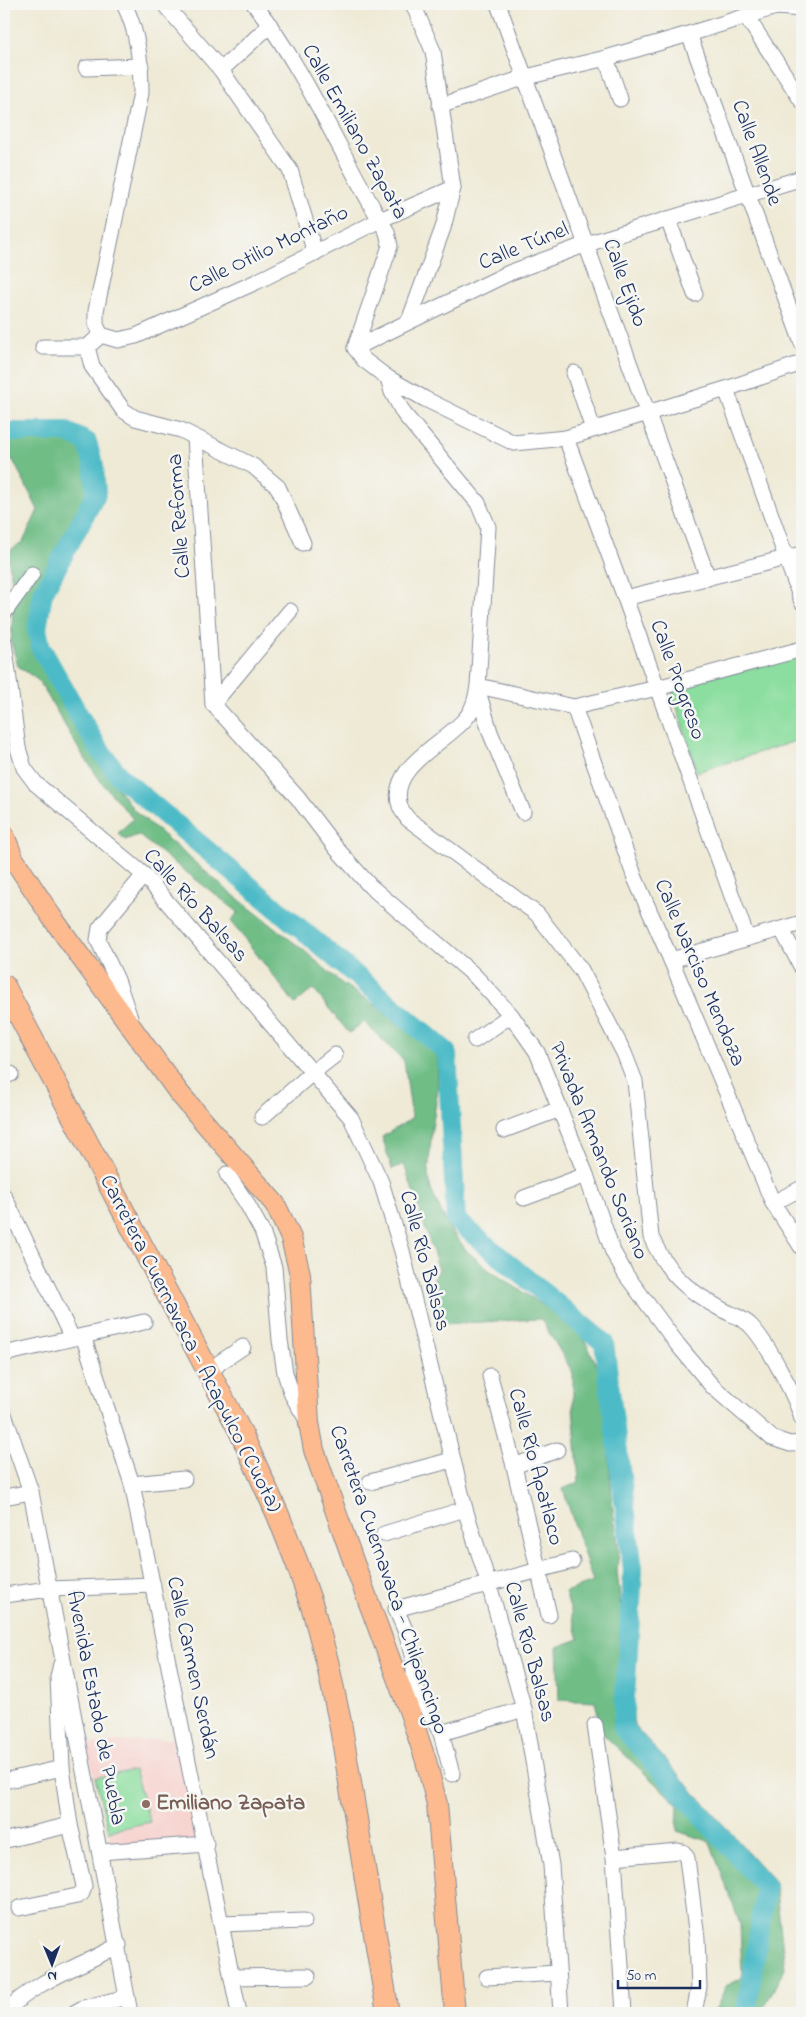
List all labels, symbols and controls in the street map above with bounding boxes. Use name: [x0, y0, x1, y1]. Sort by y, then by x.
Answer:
street label: Calle Emiliano Zapata: [293, 39, 415, 225]
street label: Calle Allende: [722, 96, 790, 211]
street label: Calle Otilio Montaño: [184, 197, 354, 303]
street label: Calle Túnel: [474, 214, 574, 280]
street label: Calle Ejido: [593, 234, 655, 332]
street label: Calle Reforma: [160, 453, 200, 579]
street label: Calle Progreso: [640, 616, 714, 745]
street label: Calle Río Balsas: [135, 842, 255, 970]
street label: Calle Narciso Mendoza: [645, 874, 753, 1072]
street label: Privada Armando Soriano: [540, 1037, 656, 1265]
street label: Carretera Cuernavaca - Acapulco (Cuota): [91, 1170, 289, 1518]
street label: Calle Río Balsas: [390, 1187, 458, 1335]
street label: Calle Río Apatlaco: [499, 1385, 571, 1549]
street label: Carretera Cuernavaca - Chilpancingo: [319, 1421, 456, 1739]
street label: Calle Carmen Serdán: [157, 1574, 227, 1762]
street label: Calle Río Balsas: [495, 1578, 563, 1726]
street label: Avenida Estado de Puebla: [57, 1588, 133, 1828]
place label: Emiliano Zapata: [156, 1788, 305, 1820]
marker: Emiliano Zapata: [140, 1798, 152, 1810]
north arrow: [28, 1940, 78, 1990]
scale bar: [618, 1957, 701, 1989]
text: N: [47, 1965, 57, 1986]
text: 50 m: [626, 1965, 657, 1987]

